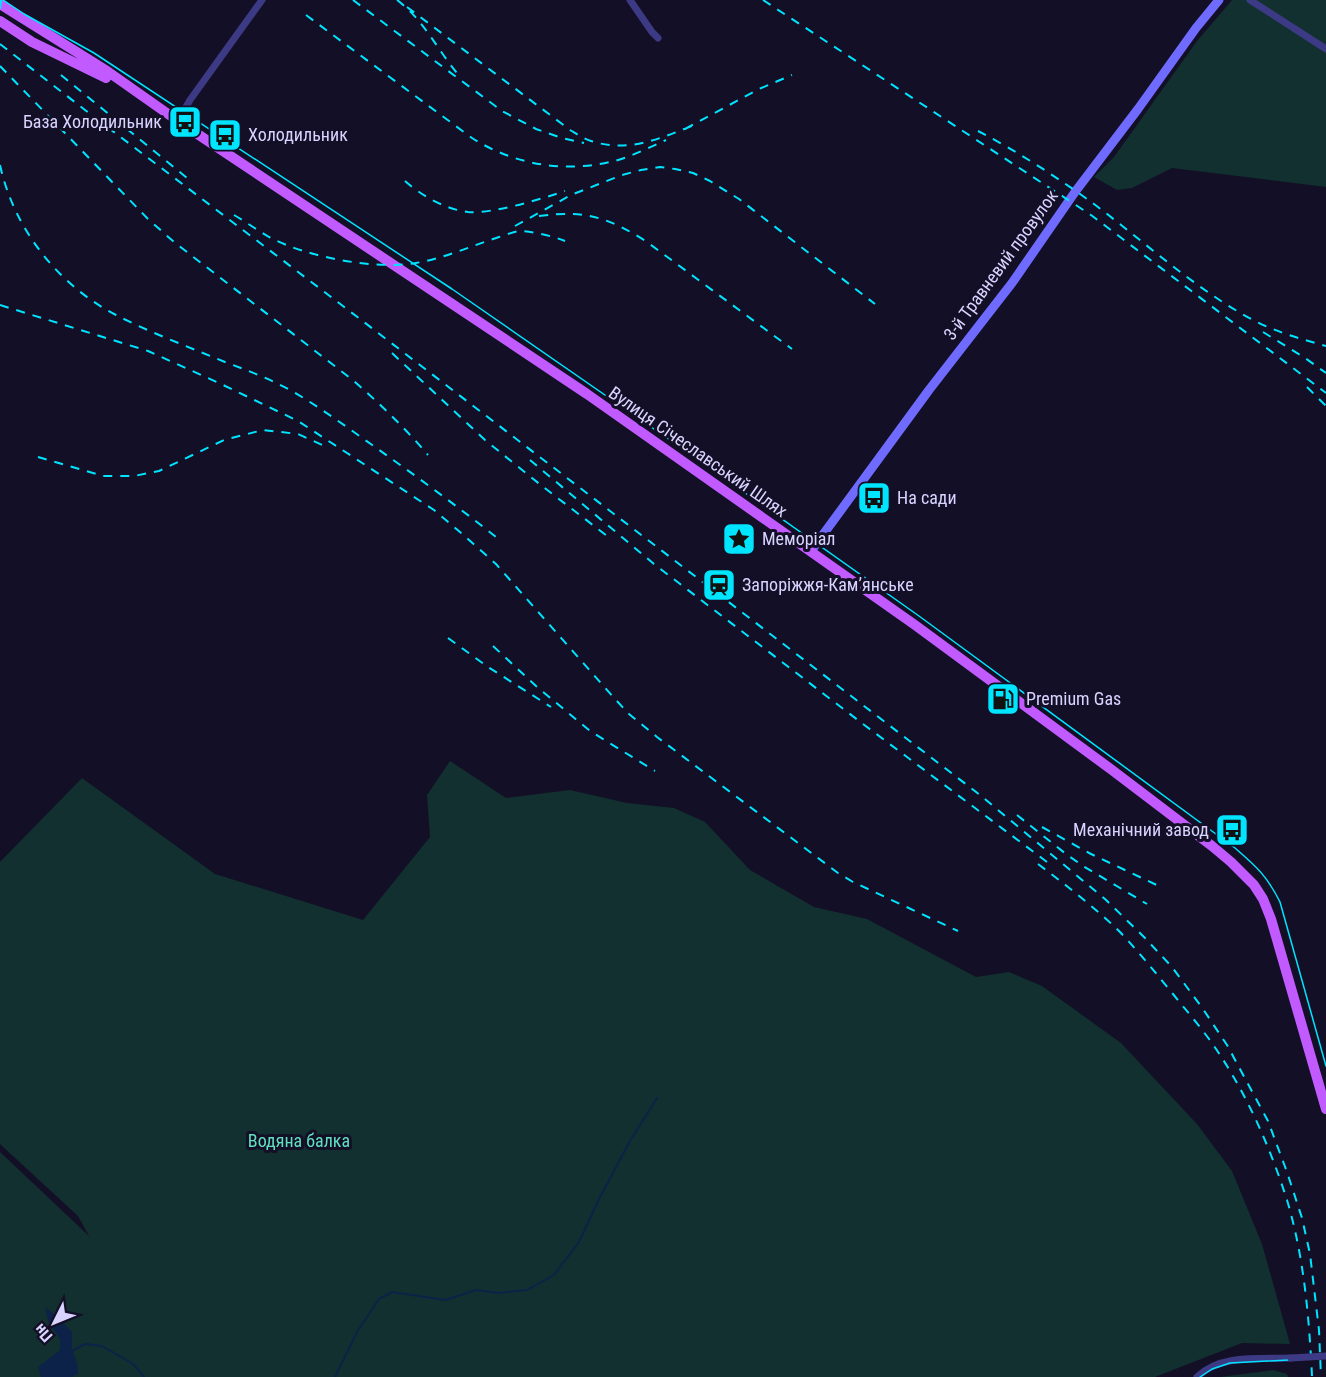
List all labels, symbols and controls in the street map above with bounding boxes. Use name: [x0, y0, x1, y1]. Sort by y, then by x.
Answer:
bus stop icon: База Холодильник: [167, 104, 203, 140]
place label: База Холодильник: [23, 111, 162, 132]
bus stop icon: Холодильник: [207, 117, 243, 153]
place label: Холодильник: [248, 124, 348, 145]
street label: 3-й Травневий провулок: [939, 185, 1062, 344]
street label: Вулиця Січеславський Шлях: [605, 382, 792, 521]
bus stop icon: На сади: [856, 480, 892, 516]
place label: На сади: [897, 487, 957, 508]
place icon: Меморіал: [721, 521, 757, 557]
place label: Меморіал: [762, 528, 836, 549]
station icon: Запоріжжя-Кам’янське: [701, 567, 737, 603]
place label: Запоріжжя-Кам’янське: [742, 574, 914, 595]
fuel station icon: Premium Gas: [985, 681, 1021, 717]
place label: Premium Gas: [1026, 688, 1121, 709]
bus stop icon: Механічний завод: [1214, 812, 1250, 848]
place label: Механічний завод: [1073, 819, 1209, 840]
park label: Водяна балка: [248, 1130, 350, 1151]
north arrow: [24, 1293, 84, 1353]
text: Пн: [30, 1320, 56, 1346]

